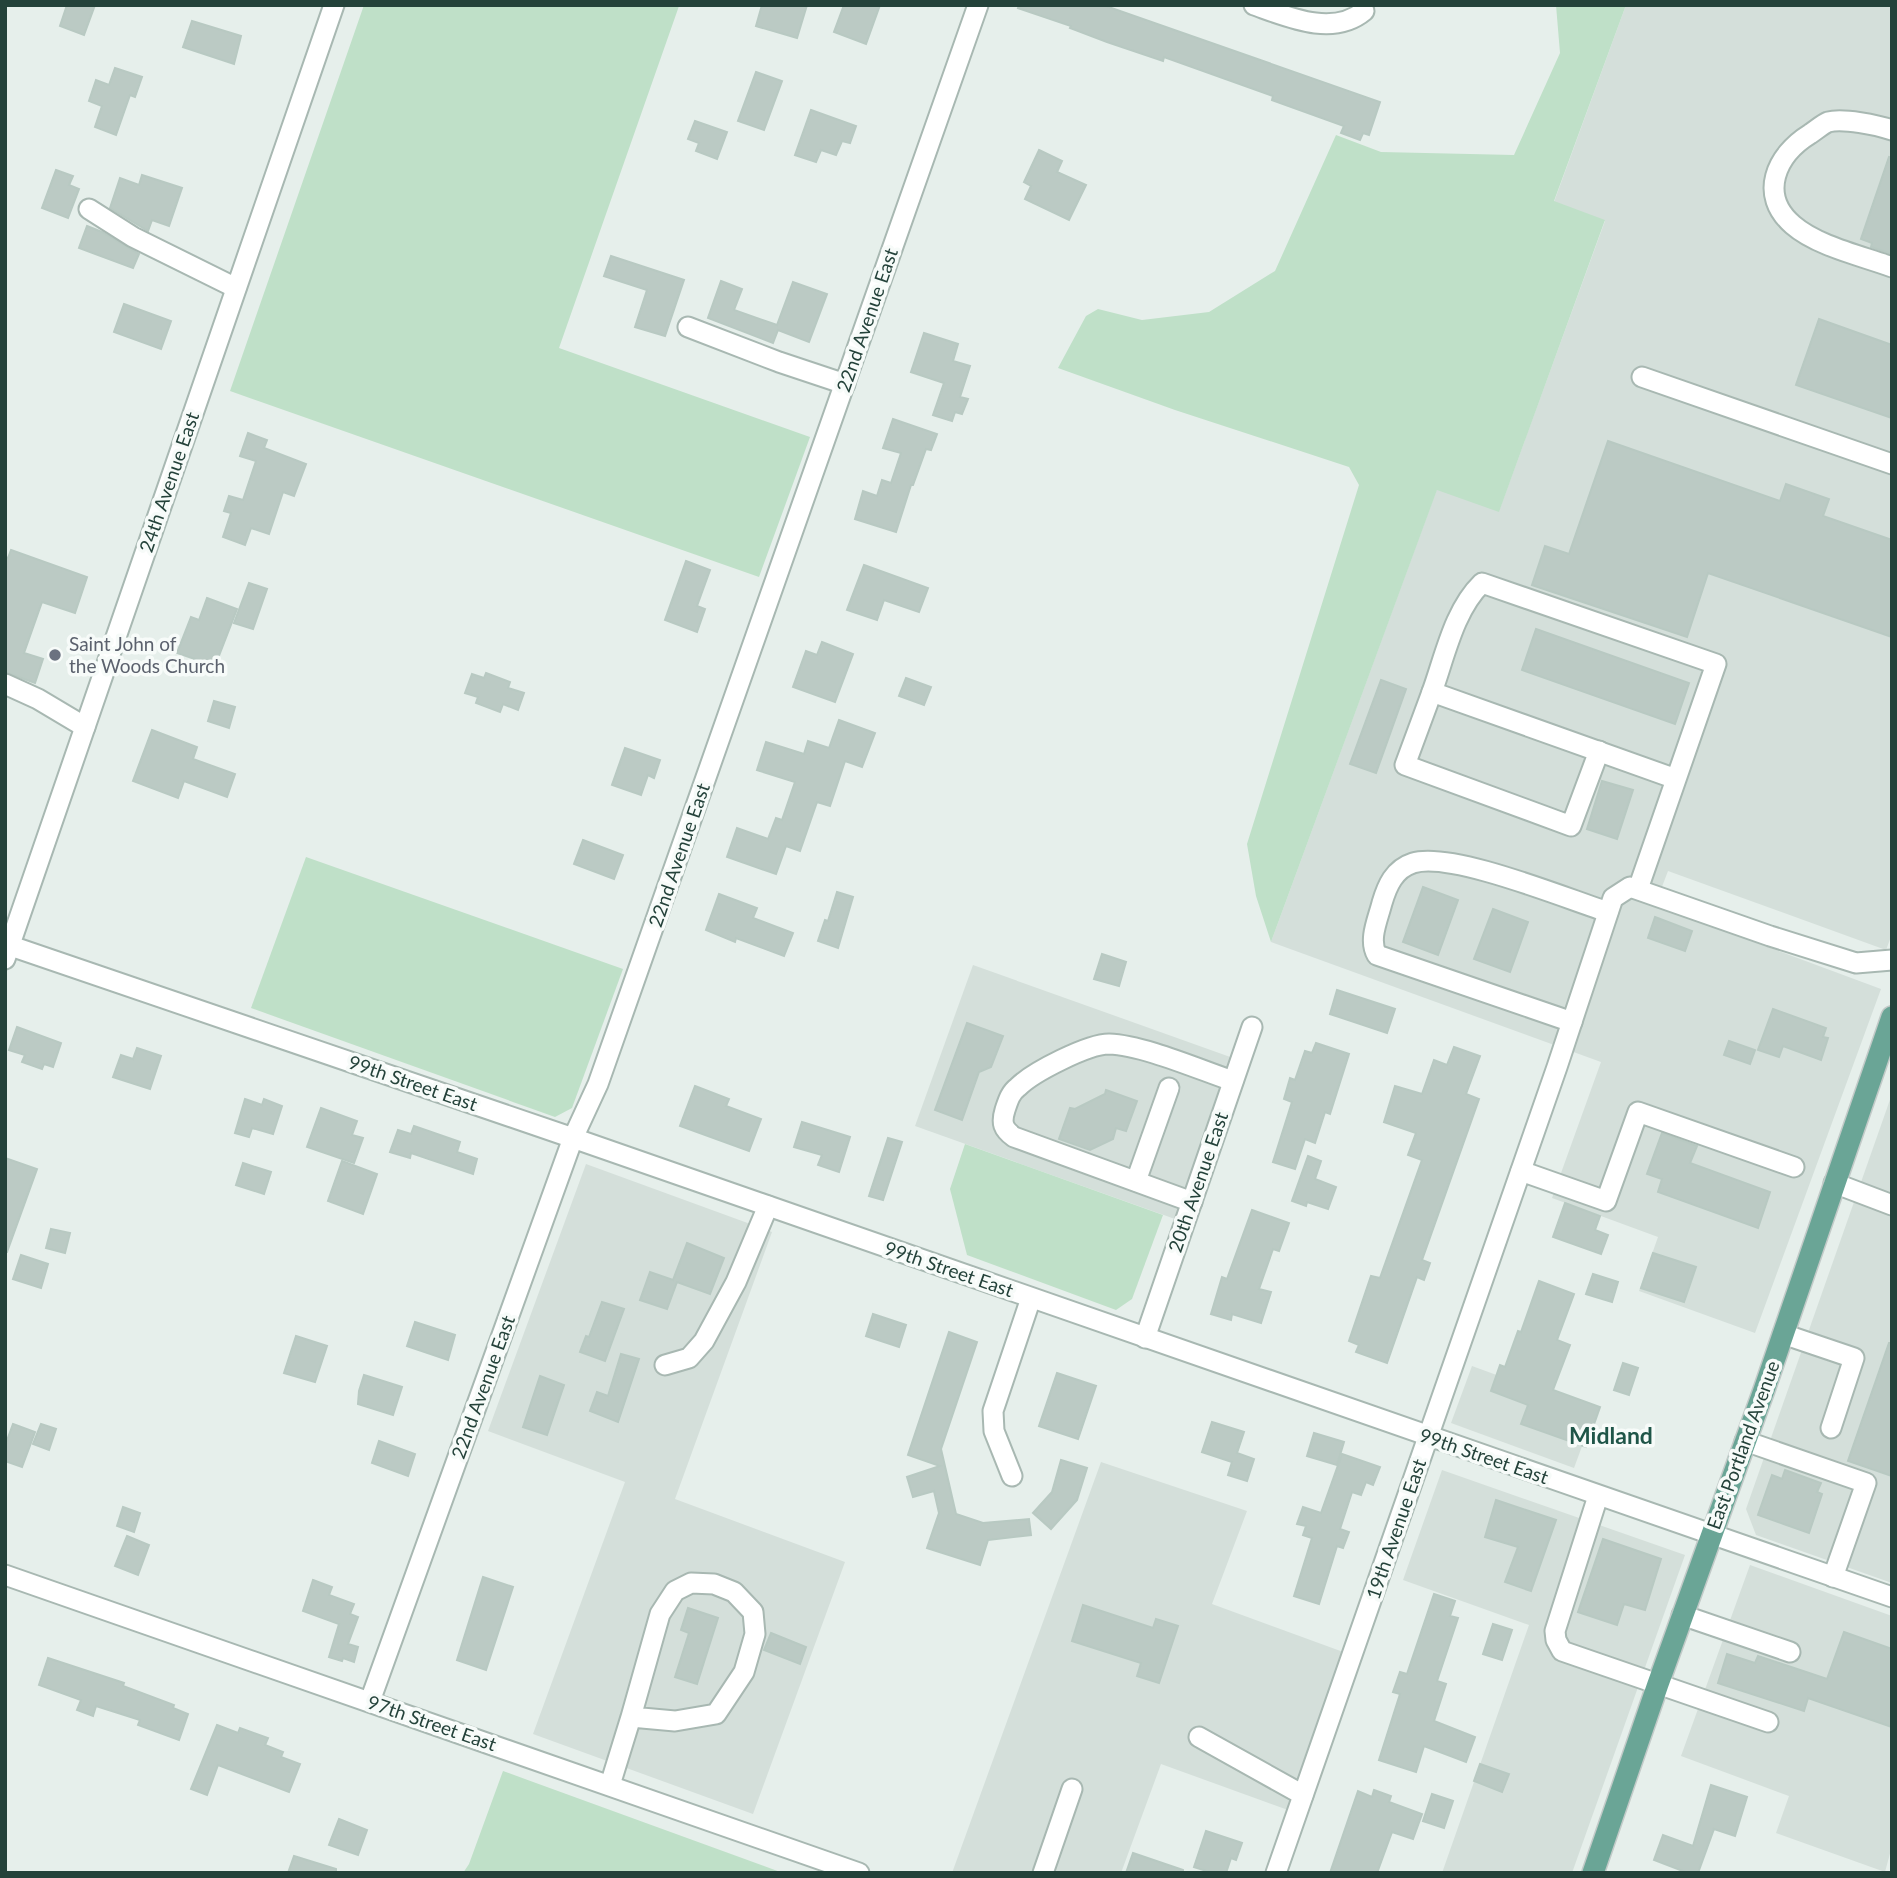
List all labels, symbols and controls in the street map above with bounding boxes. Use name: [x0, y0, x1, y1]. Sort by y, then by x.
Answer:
street label: 22nd Avenue East: [831, 245, 902, 395]
street label: 24th Avenue East: [134, 409, 203, 555]
place label: Saint John of the Woods Church: [69, 632, 225, 677]
marker: Saint John of the Woods Church: [47, 647, 63, 663]
street label: 22nd Avenue East: [643, 780, 714, 930]
street label: 99th Street East: [346, 1050, 481, 1115]
street label: 20th Avenue East: [1163, 1109, 1232, 1255]
street label: 99th Street East: [882, 1236, 1017, 1301]
street label: 22nd Avenue East: [446, 1312, 519, 1462]
street label: East Portland Avenue: [1701, 1357, 1784, 1532]
district label: Midland: [1569, 1421, 1653, 1449]
street label: 99th Street East: [1417, 1423, 1552, 1488]
street label: 19th Avenue East: [1361, 1456, 1430, 1602]
street label: 97th Street East: [365, 1690, 500, 1755]

